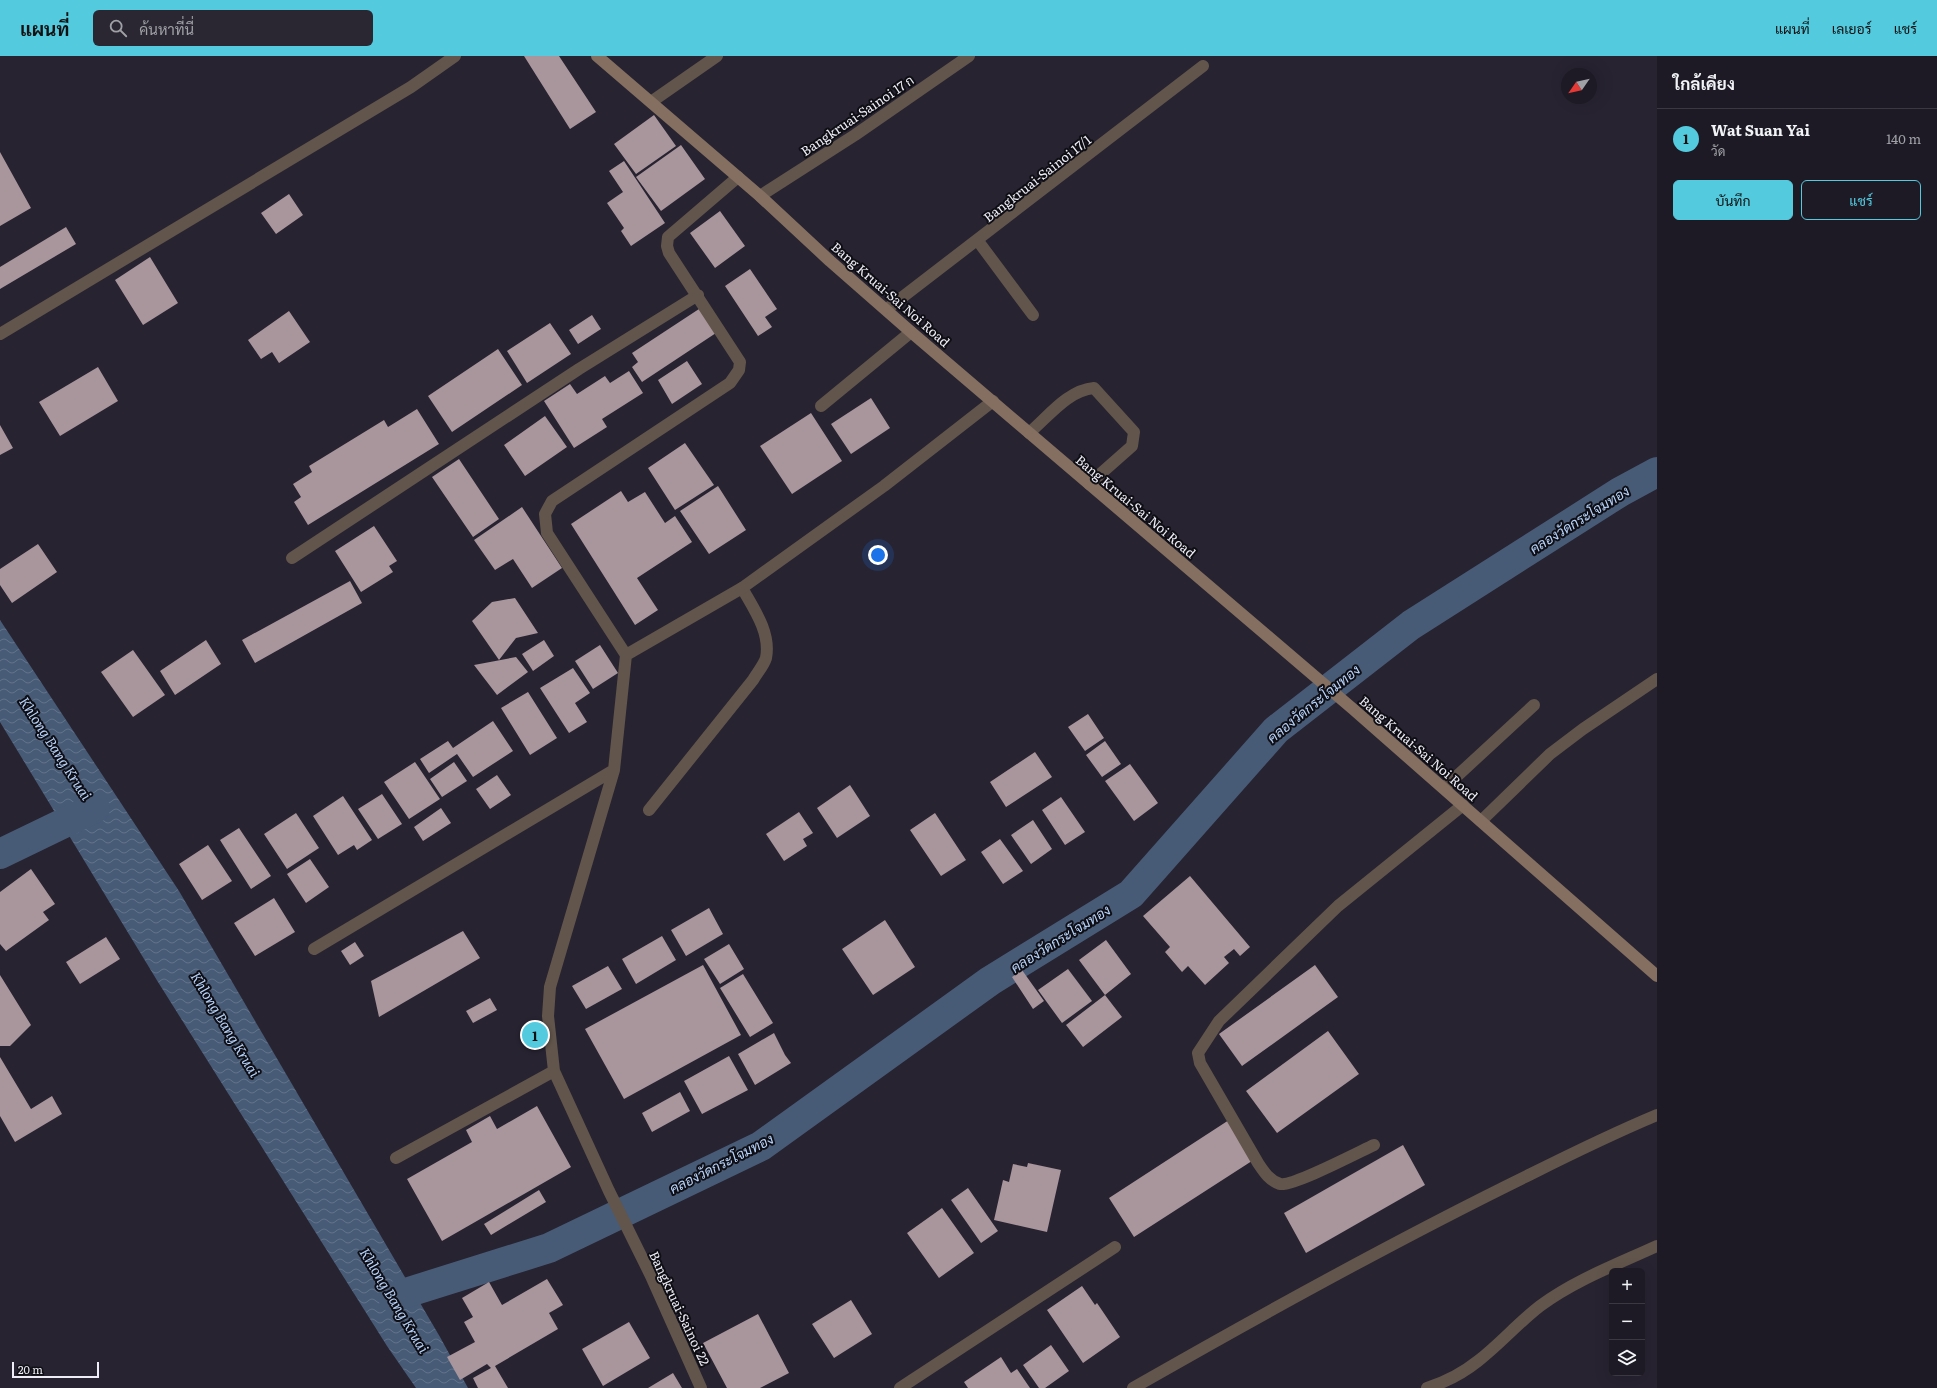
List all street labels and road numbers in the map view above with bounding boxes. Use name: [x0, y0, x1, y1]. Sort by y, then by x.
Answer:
street label: Bangkruai-Sainoi 17 ก: [797, 70, 917, 160]
street label: Bangkruai-Sainoi 17/1: [979, 130, 1095, 226]
street label: Bang Kruai-Sai Noi Road: [828, 237, 954, 351]
street label: Bang Kruai-Sai Noi Road: [1072, 450, 1200, 562]
street label: Bang Kruai-Sai Noi Road: [1356, 691, 1482, 805]
street label: Bangkruai-Sainoi 22: [645, 1248, 715, 1369]

